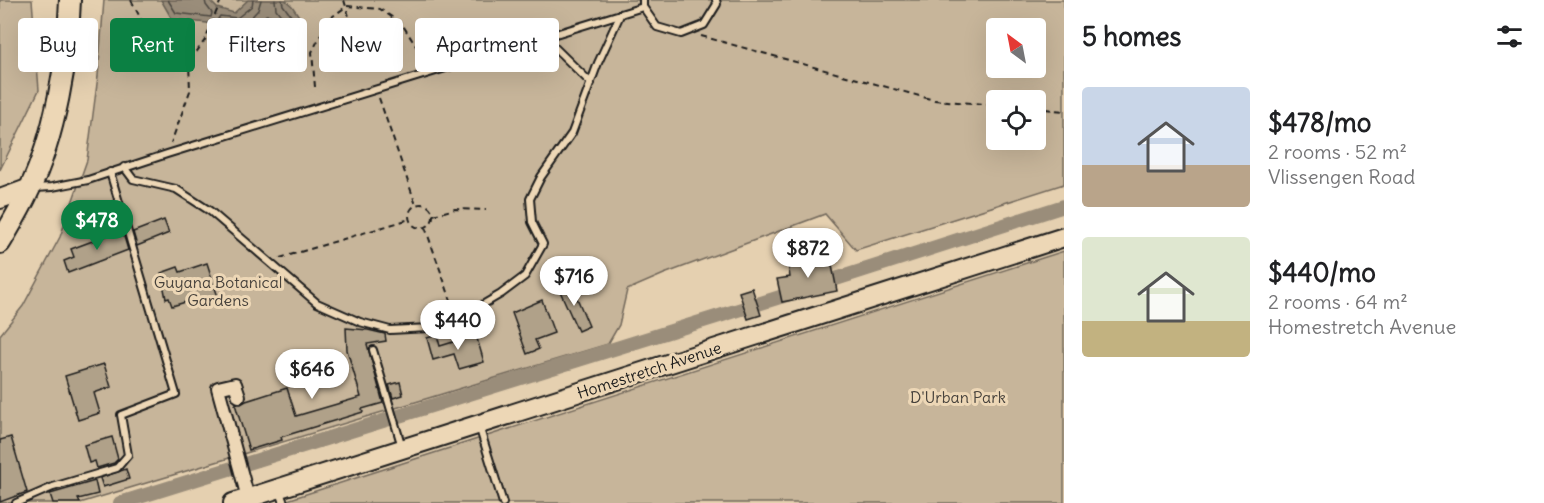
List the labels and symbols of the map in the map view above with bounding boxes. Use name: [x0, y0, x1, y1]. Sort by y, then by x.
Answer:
north arrow: [986, 18, 1046, 78]
pin: $478: [61, 200, 133, 251]
pin: $872: [772, 228, 844, 279]
pin: $716: [538, 256, 610, 307]
park label: Guyana Botanical Gardens: [154, 272, 282, 310]
pin: $440: [422, 300, 494, 351]
street label: Homestretch Avenue: [574, 337, 724, 403]
pin: $646: [276, 349, 348, 400]
park label: D'Urban Park: [910, 387, 1006, 407]

